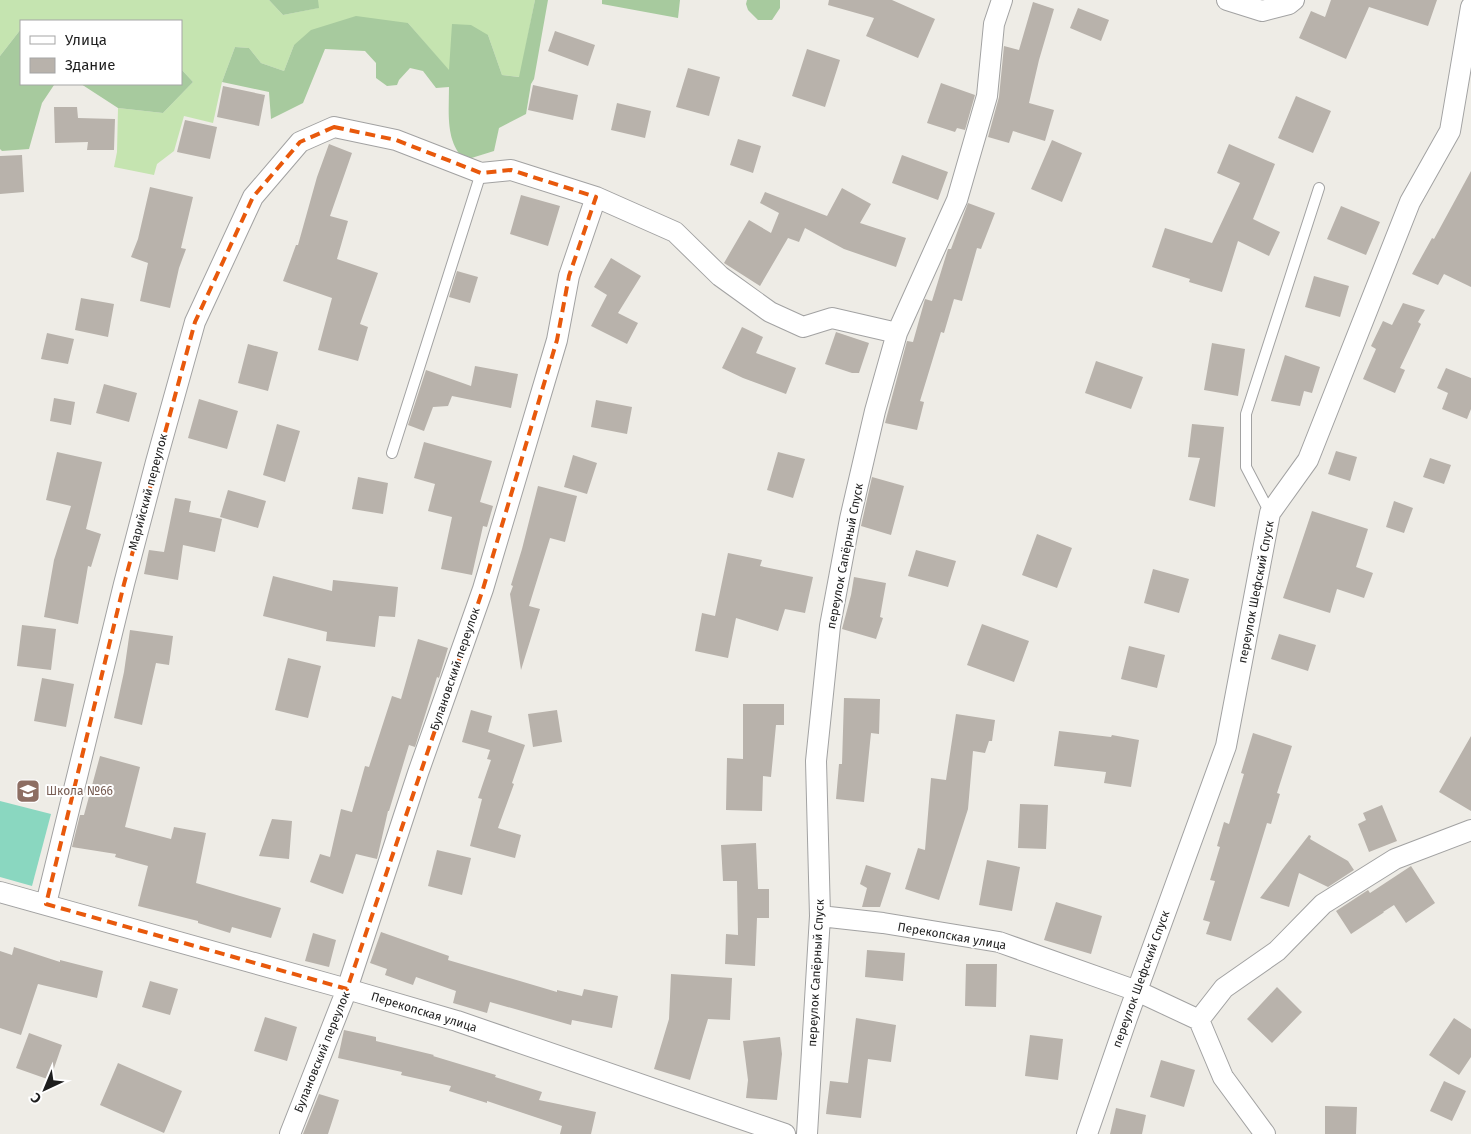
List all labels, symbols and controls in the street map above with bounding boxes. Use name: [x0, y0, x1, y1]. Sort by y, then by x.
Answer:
legend: [20, 20, 182, 85]
text: Улица: [65, 31, 107, 49]
text: Здание: [65, 56, 115, 74]
street label: Марийский переулок: [126, 431, 171, 552]
street label: переулок Сапёрный Спуск: [824, 481, 866, 630]
street label: переулок Шефский Спуск: [1235, 519, 1277, 664]
street label: Булановский переулок: [427, 605, 483, 733]
school or university icon: Школа №66: [15, 778, 41, 804]
place label: Школа №66: [46, 784, 113, 798]
street label: переулок Сапёрный Спуск: [805, 898, 827, 1047]
street label: переулок Шефский Спуск: [1110, 908, 1173, 1049]
street label: Перекопская улица: [897, 920, 1007, 952]
street label: Булановский переулок: [291, 989, 353, 1115]
street label: Перекопская улица: [369, 989, 479, 1035]
north arrow: [20, 1064, 70, 1114]
text: С: [28, 1089, 45, 1107]

